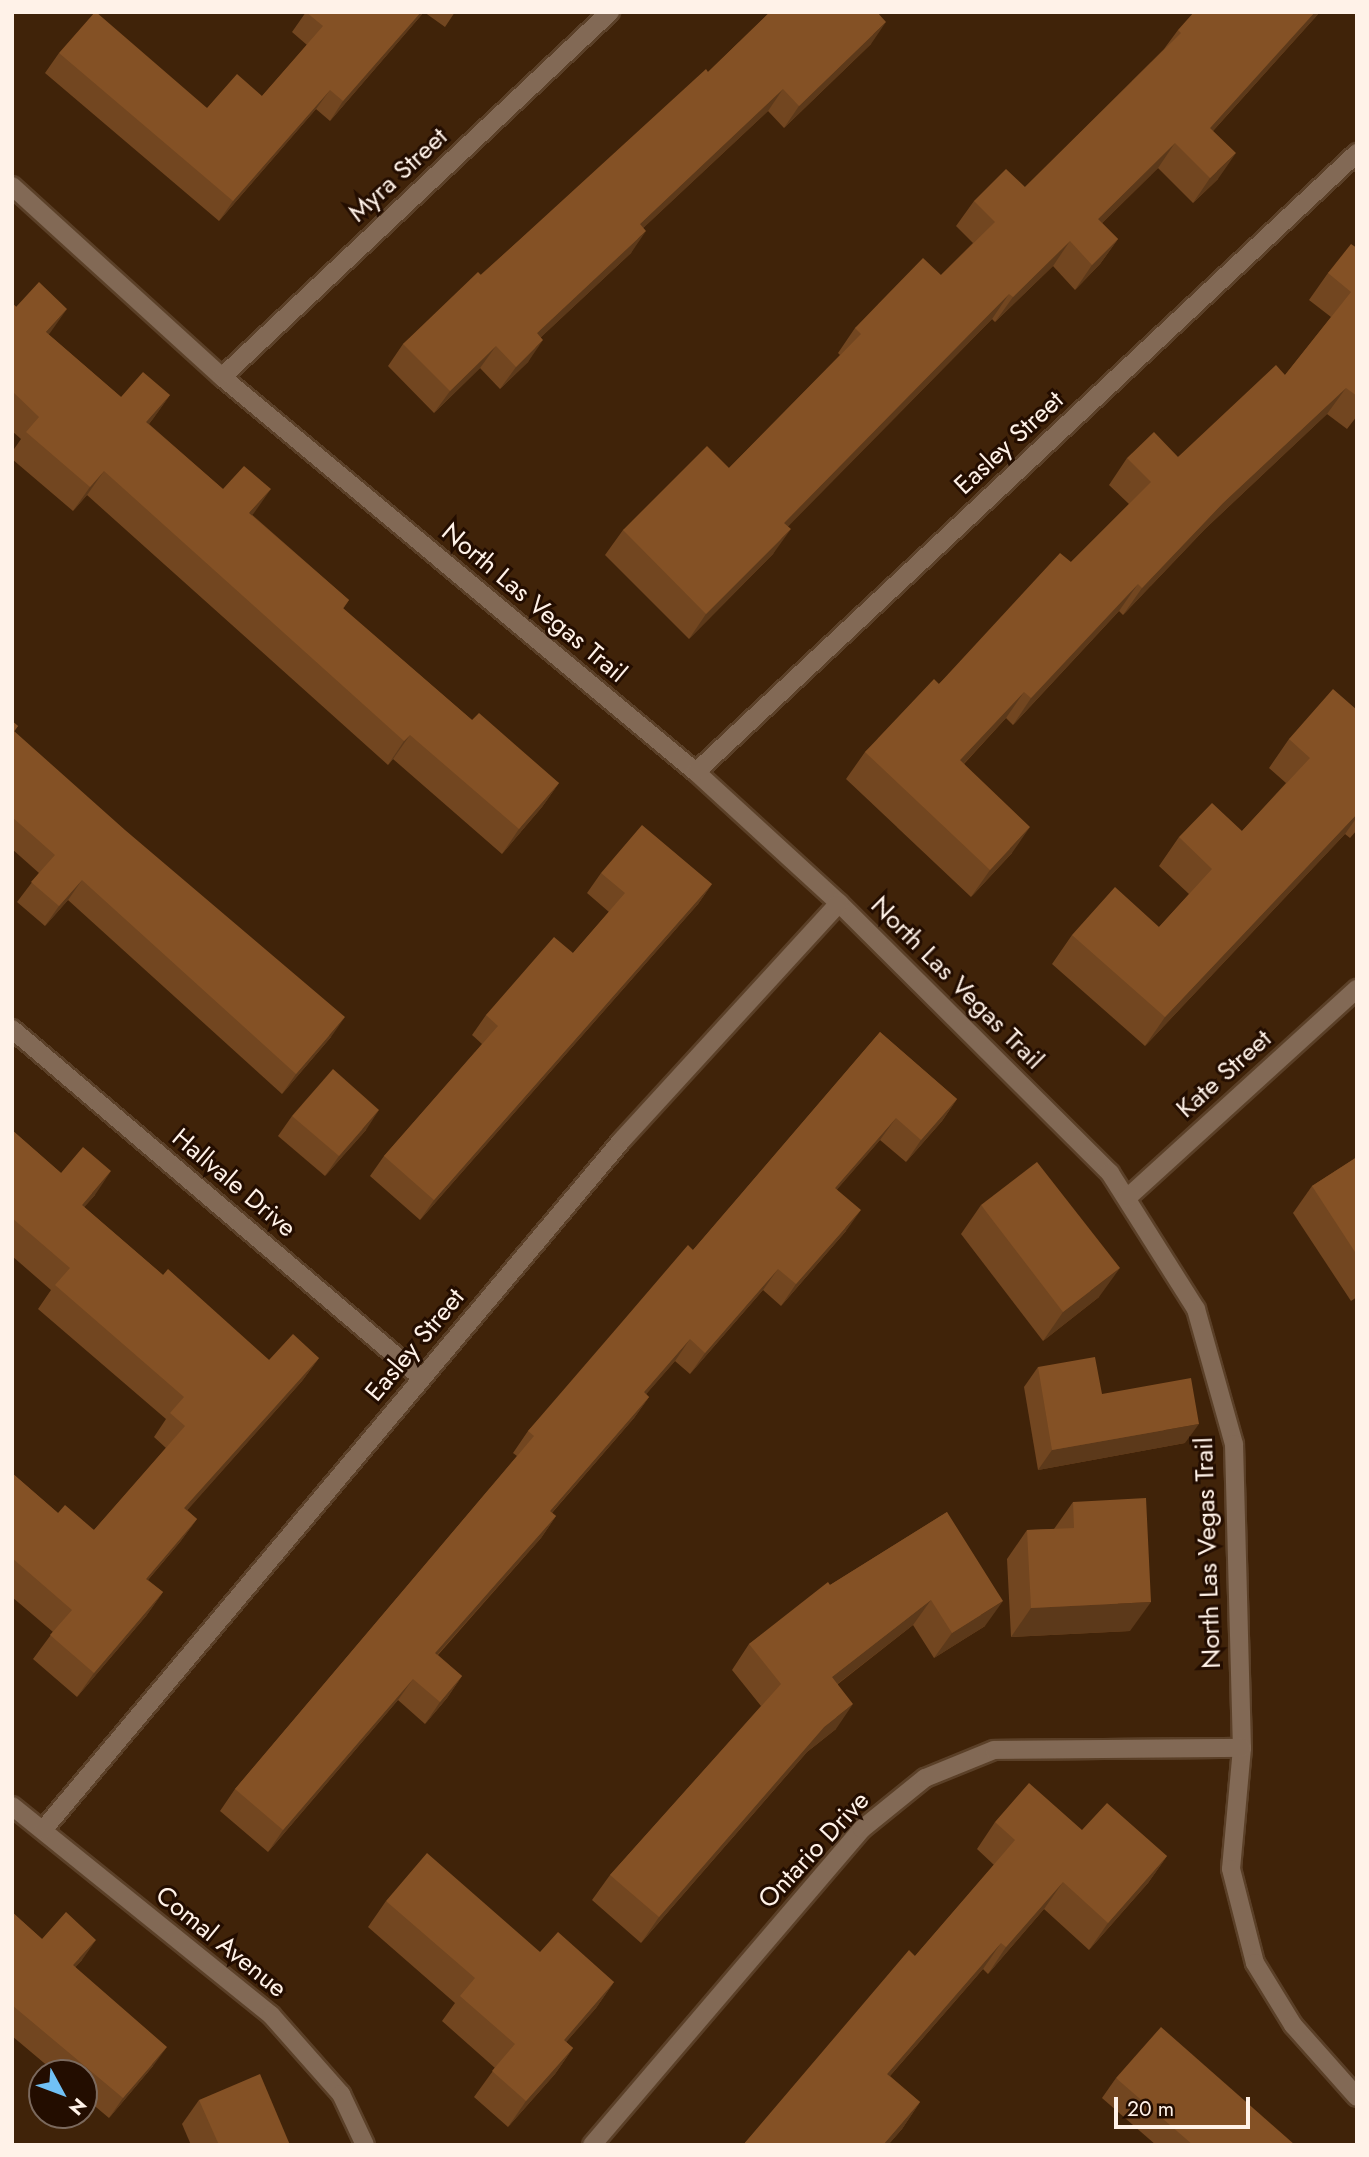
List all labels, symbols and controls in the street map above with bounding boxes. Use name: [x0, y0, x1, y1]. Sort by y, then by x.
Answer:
street label: Myra Street: [342, 121, 454, 229]
street label: Easley Street: [948, 385, 1070, 501]
street label: North Las Vegas Trail: [435, 517, 633, 689]
street label: North Las Vegas Trail: [864, 890, 1050, 1076]
street label: Kate Street: [1170, 1023, 1278, 1125]
street label: Hallvale Drive: [166, 1122, 302, 1244]
street label: Easley Street: [359, 1282, 471, 1408]
street label: North Las Vegas Trail: [1188, 1437, 1228, 1669]
street label: Ontario Drive: [752, 1785, 876, 1915]
street label: Comal Avenue: [149, 1880, 293, 2004]
north arrow: [28, 2059, 98, 2129]
scale bar: [1117, 2084, 1254, 2128]
text: N: [63, 2092, 93, 2121]
text: 20 m: [1127, 2094, 1174, 2124]

